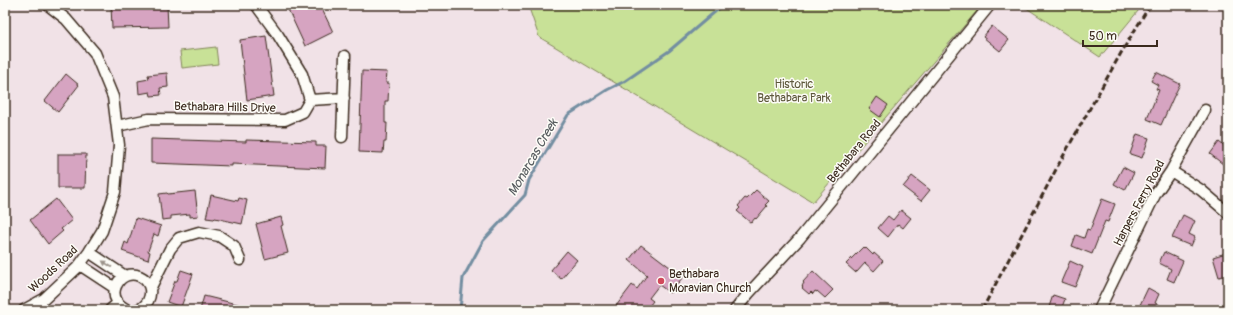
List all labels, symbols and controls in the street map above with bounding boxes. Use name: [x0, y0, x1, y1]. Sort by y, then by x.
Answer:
scale bar: [1083, 22, 1157, 48]
text: 50 m: [1089, 29, 1117, 44]
park label: Historic Bethabara Park: [757, 77, 831, 106]
street label: Bethabara Hills Drive: [174, 99, 276, 116]
water label: Monarcas Creek: [504, 115, 562, 199]
street label: Bethabara Road: [824, 116, 885, 186]
street label: Harpers Ferry Road: [1110, 158, 1168, 249]
street label: Woods Road: [26, 243, 81, 296]
one-way arrow: [102, 260, 112, 268]
place label: Bethabara Moravian Church: [669, 267, 752, 296]
marker: Bethabara Moravian Church: [656, 276, 666, 286]

